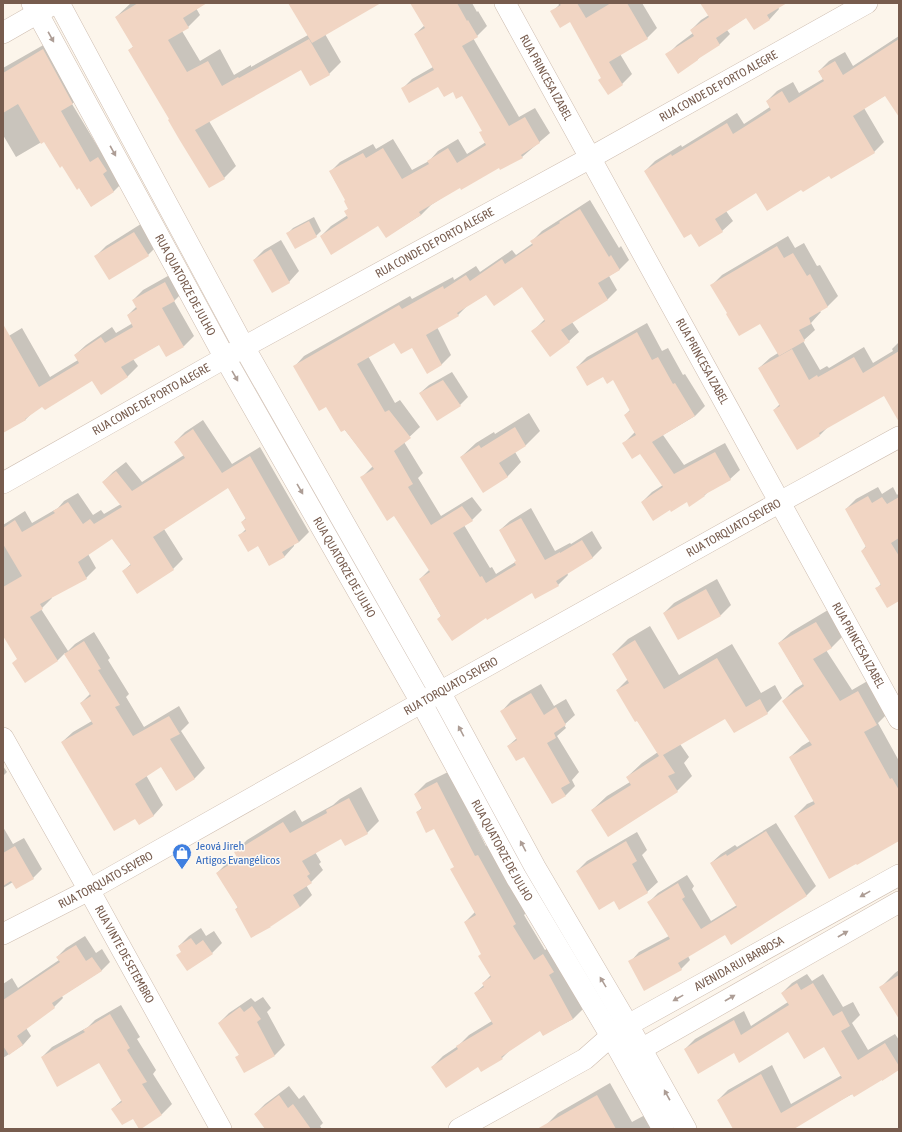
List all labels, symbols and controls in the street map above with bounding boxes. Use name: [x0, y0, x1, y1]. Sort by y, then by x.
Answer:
one-way arrow: [47, 31, 54, 43]
street label: RUA PRINCESA IZABEL: [517, 32, 575, 123]
street label: RUA CONDE DE PORTO ALEGRE: [657, 48, 780, 125]
one-way arrow: [110, 146, 116, 157]
street label: RUA CONDE DE PORTO ALEGRE: [373, 205, 496, 281]
street label: RUA QUATORZE DE JULHO: [152, 232, 219, 338]
street label: RUA PRINCESA IZABEL: [673, 316, 732, 407]
street label: RUA CONDE DE PORTO ALEGRE: [90, 361, 212, 438]
one-way arrow: [232, 370, 239, 382]
one-way arrow: [296, 483, 303, 495]
street label: RUA TORQUATO SEVERO: [684, 496, 783, 560]
street label: RUA QUATORZE DE JULHO: [310, 515, 378, 620]
street label: RUA PRINCESA IZABEL: [829, 600, 888, 691]
street label: RUA TORQUATO SEVERO: [401, 654, 500, 718]
one-way arrow: [458, 725, 465, 737]
street label: RUA QUATORZE DE JULHO: [468, 797, 536, 903]
place label: Jeová Jireh Artigos Evangélicos: [196, 839, 280, 867]
one-way arrow: [520, 840, 527, 851]
shop icon: Jeová Jireh Artigos Evangélicos: [171, 842, 193, 870]
street label: RUA TORQUATO SEVERO: [56, 848, 155, 912]
one-way arrow: [859, 891, 871, 897]
street label: RUA VINTE DE SETEMBRO: [92, 903, 157, 1006]
one-way arrow: [837, 930, 849, 937]
street label: AVENIDA RUI BARBOSA: [692, 933, 786, 994]
one-way arrow: [599, 977, 607, 987]
one-way arrow: [672, 994, 684, 1001]
one-way arrow: [725, 995, 736, 1001]
one-way arrow: [664, 1089, 670, 1101]

